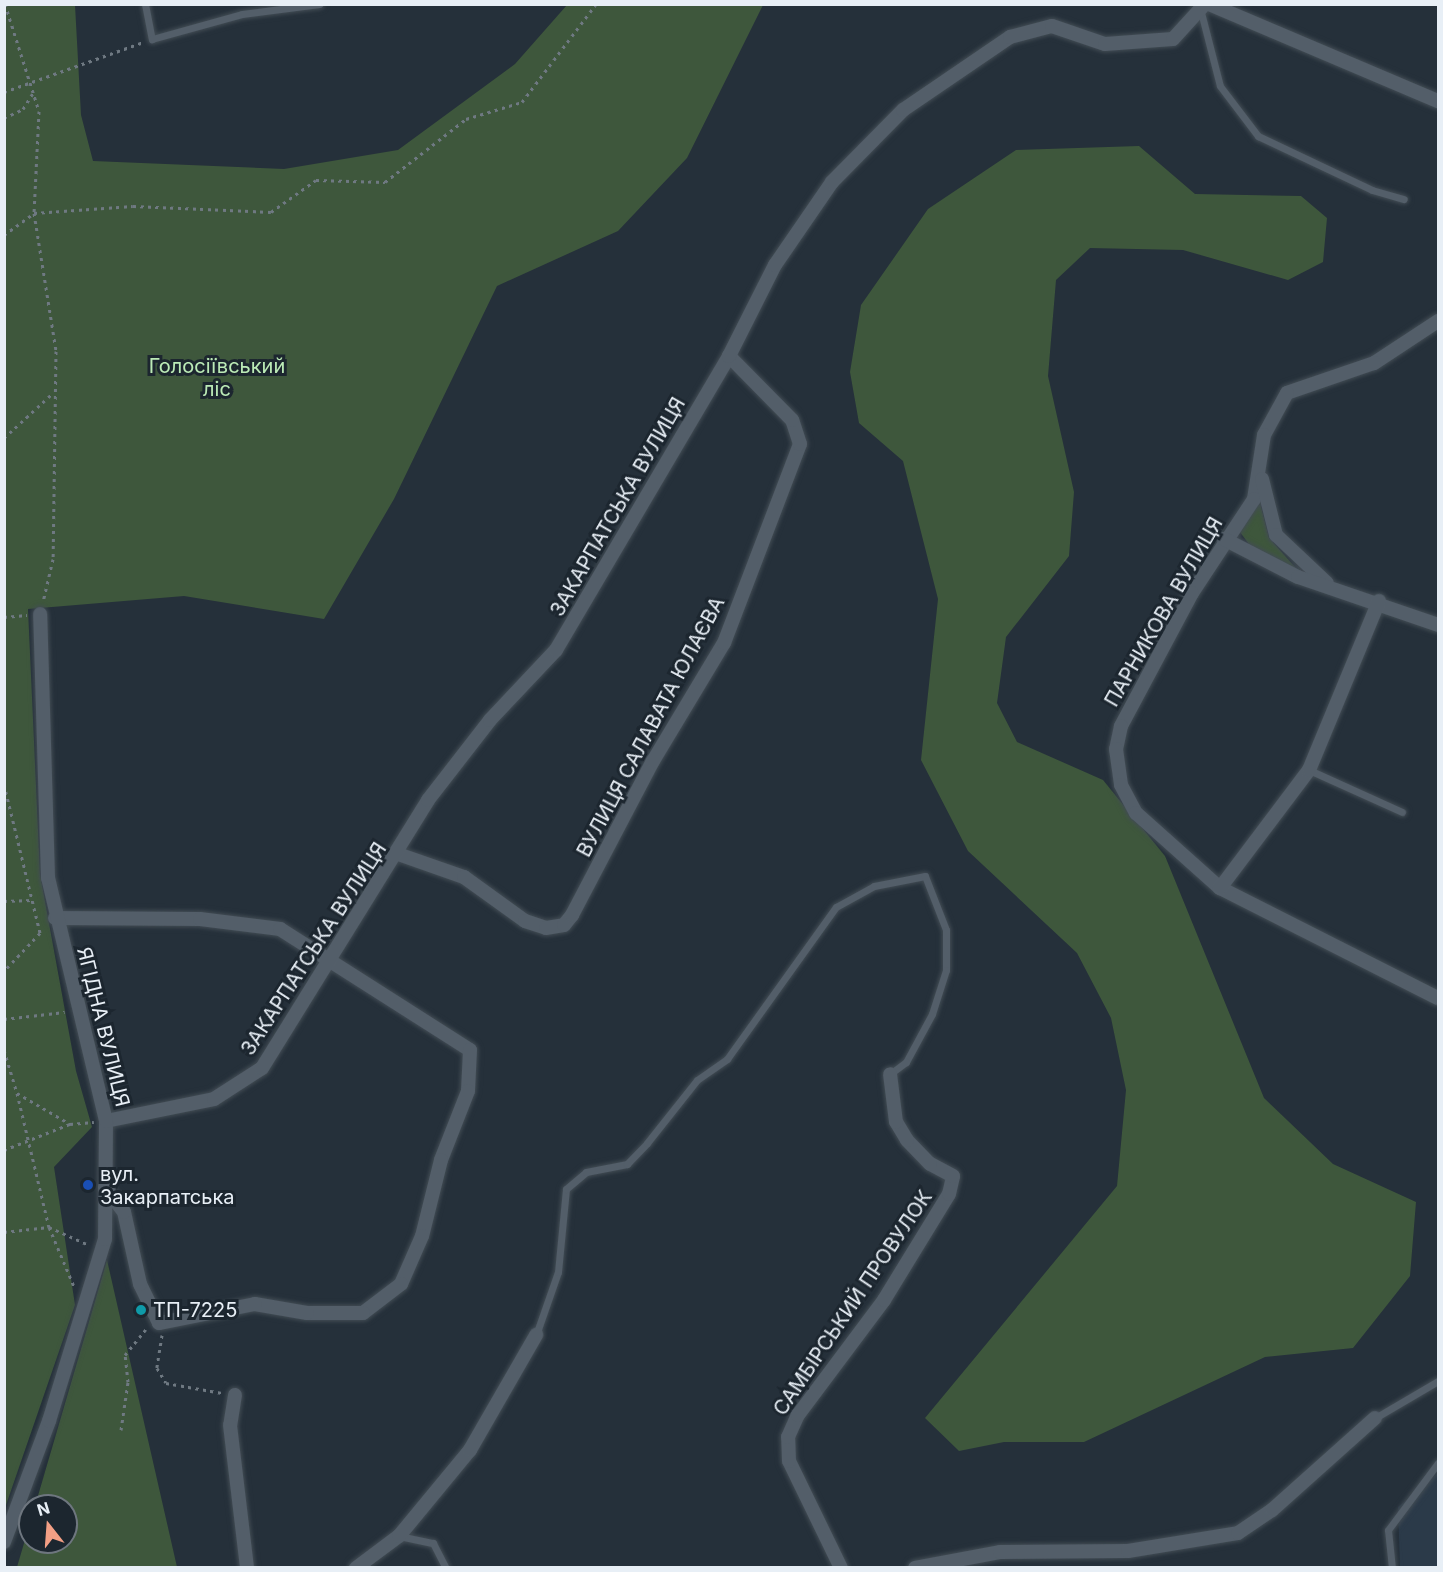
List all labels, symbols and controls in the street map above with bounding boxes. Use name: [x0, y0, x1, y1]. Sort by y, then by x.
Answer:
park label: Голосіївський ліс: [149, 355, 285, 402]
street label: ЗАКАРПАТСЬКА ВУЛИЦЯ: [545, 393, 691, 621]
street label: ПАРНИКОВА ВУЛИЦЯ: [1100, 513, 1228, 711]
street label: ВУЛИЦЯ САЛАВАТА ЮЛАЄВА: [572, 593, 730, 861]
street label: ЗАКАРПАТСЬКА ВУЛИЦЯ: [236, 838, 392, 1060]
street label: ЯГІДНА ВУЛИЦЯ: [72, 945, 134, 1109]
place label: вул. Закарпатська: [100, 1162, 235, 1209]
marker: вул. Закарпатська: [81, 1178, 95, 1192]
street label: САМБІРСЬКИЙ ПРОВУЛОК: [769, 1186, 937, 1420]
place label: ТП-7225: [153, 1298, 237, 1322]
marker: ТП-7225: [134, 1303, 148, 1317]
north arrow: [18, 1494, 78, 1554]
text: N: [35, 1497, 52, 1520]

